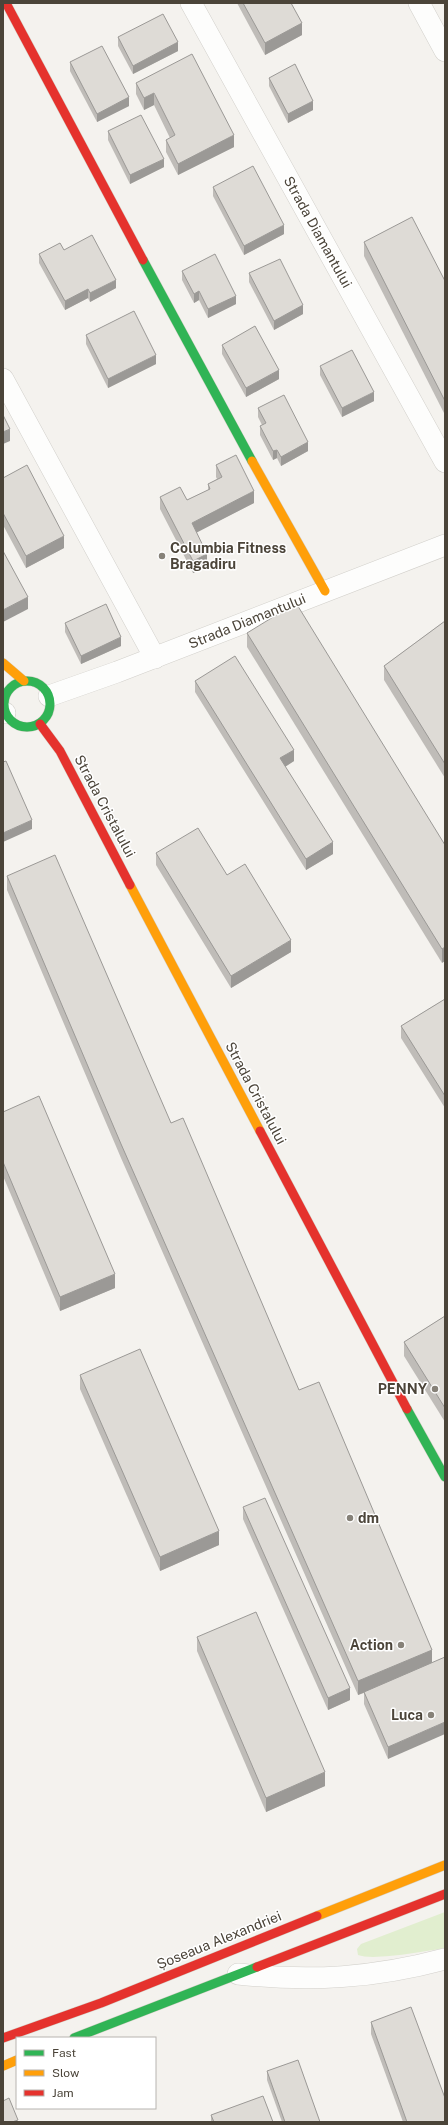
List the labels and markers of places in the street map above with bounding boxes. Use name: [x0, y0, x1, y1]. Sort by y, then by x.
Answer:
place label: Columbia Fitness Bragadiru: [170, 540, 286, 572]
marker: Columbia Fitness Bragadiru: [157, 551, 167, 561]
place label: PENNY: [378, 1381, 428, 1397]
marker: PENNY: [430, 1384, 440, 1394]
place label: dm: [358, 1510, 379, 1526]
marker: dm: [345, 1513, 355, 1523]
place label: Action: [350, 1637, 393, 1653]
marker: Action: [396, 1640, 406, 1650]
place label: Luca: [391, 1707, 423, 1723]
marker: Luca: [426, 1710, 436, 1720]

